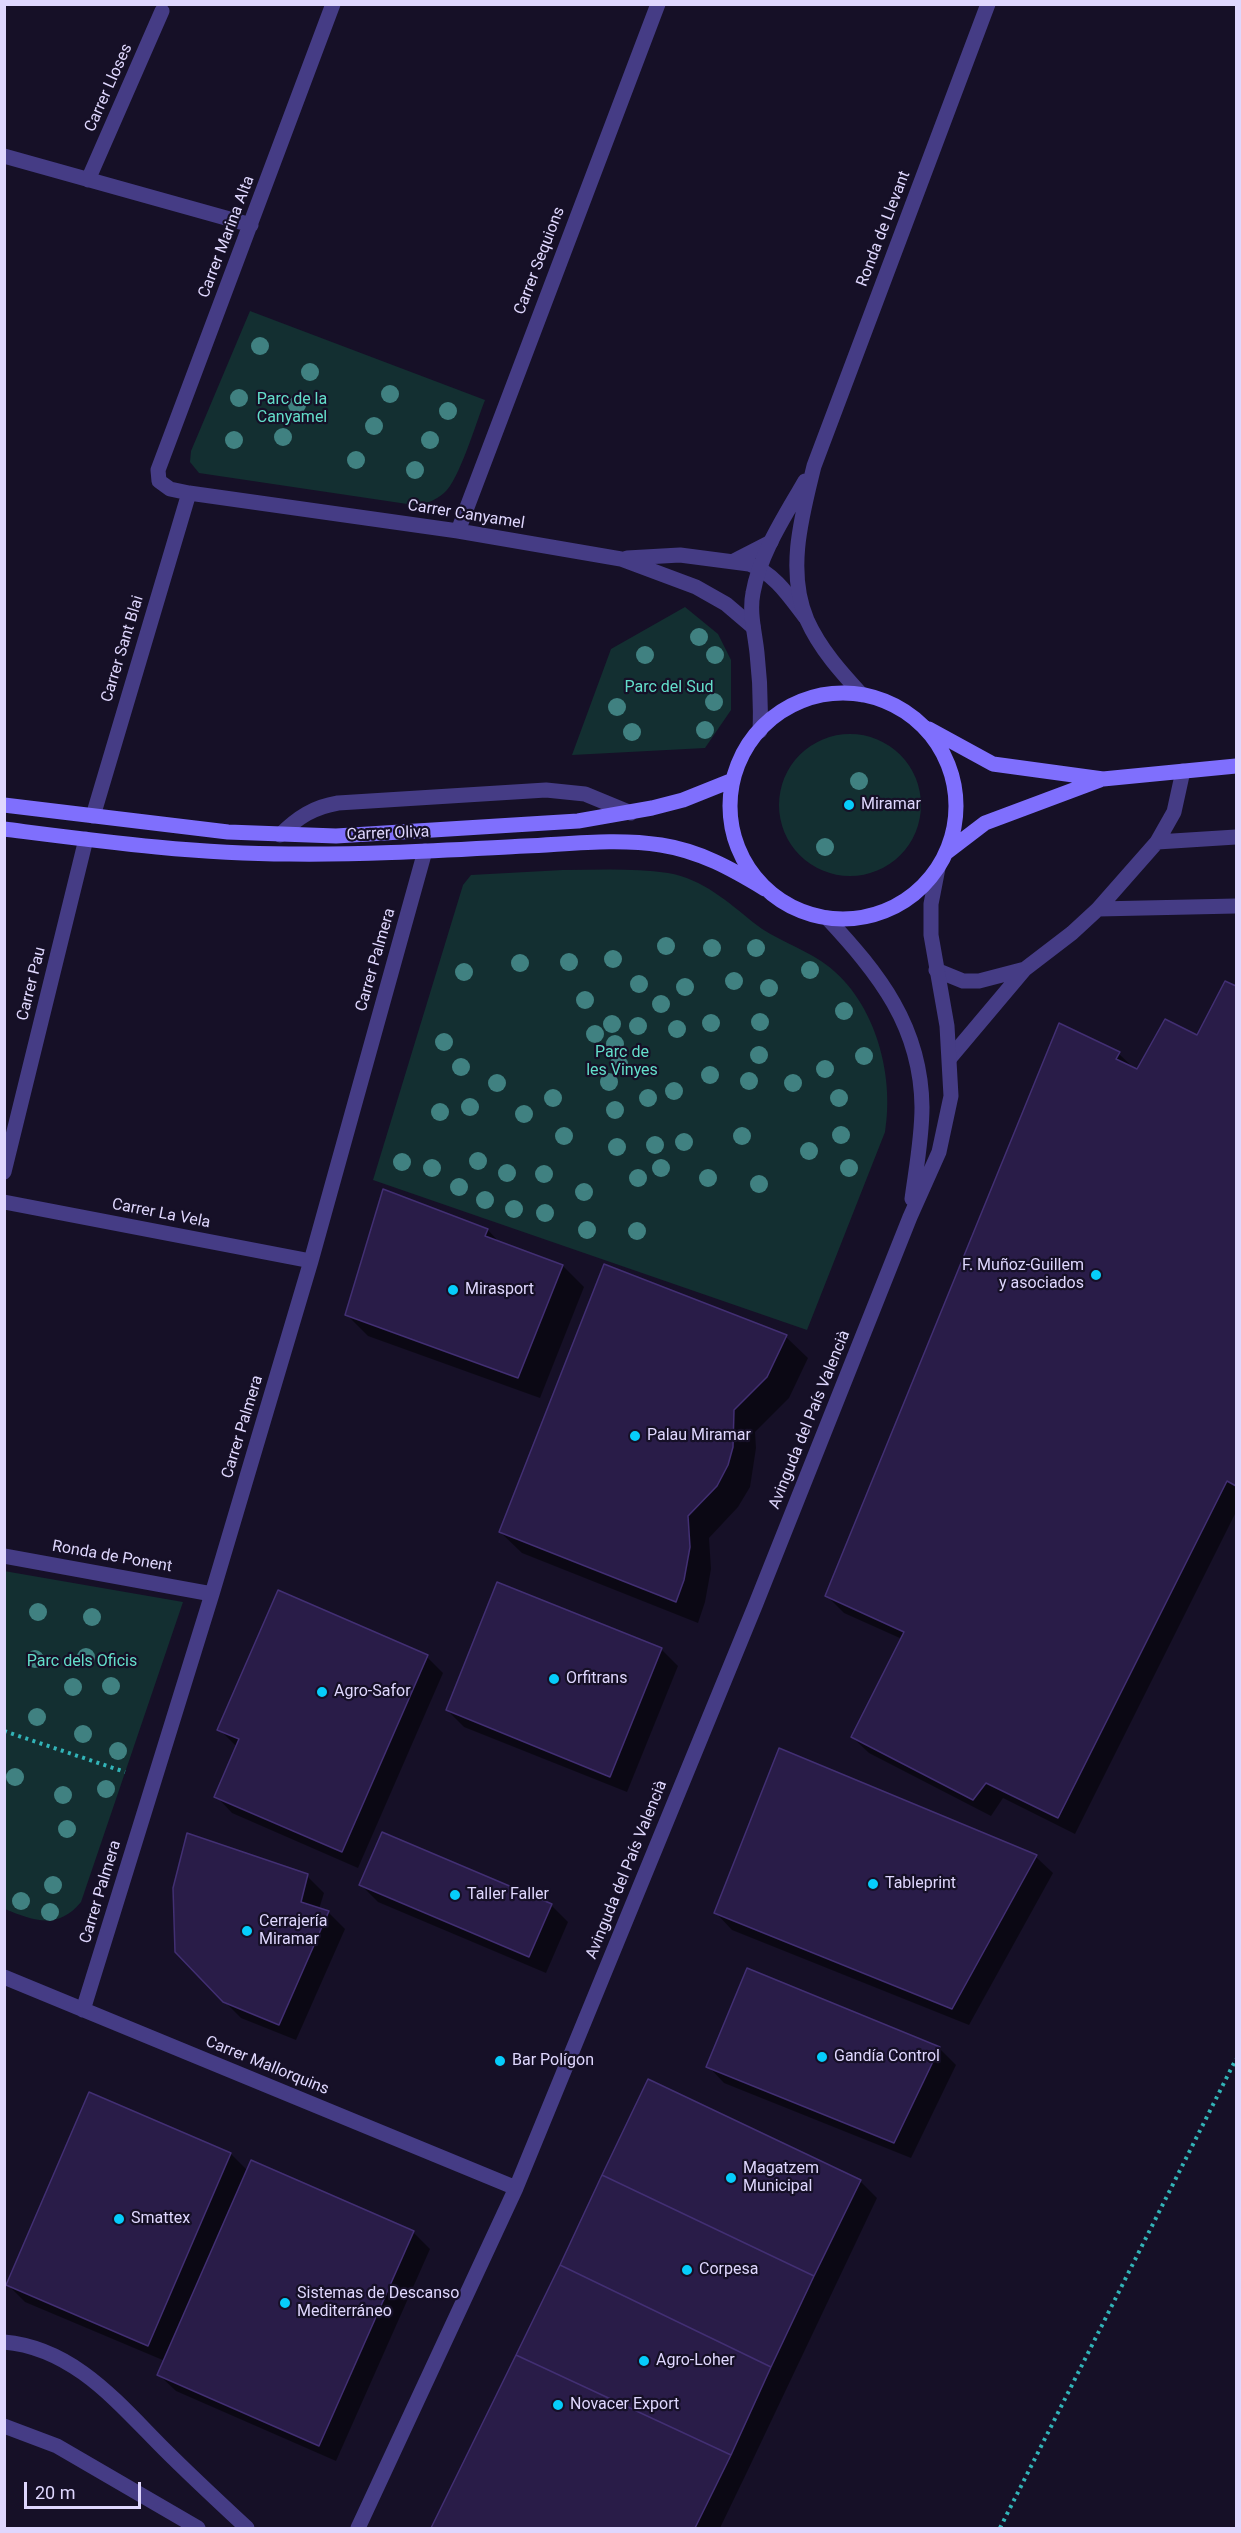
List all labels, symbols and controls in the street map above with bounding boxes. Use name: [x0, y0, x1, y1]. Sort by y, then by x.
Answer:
street label: Carrer Lloses: [81, 41, 137, 135]
street label: Ronda de Llevant: [853, 168, 915, 290]
street label: Carrer Marina Alta: [195, 173, 259, 301]
street label: Carrer Sequions: [511, 204, 569, 318]
park label: Parc de la Canyamel: [257, 390, 327, 428]
street label: Carrer Canyamel: [406, 496, 526, 534]
street label: Carrer Sant Blai: [98, 593, 148, 705]
park label: Parc del Sud: [624, 678, 714, 698]
place label: Miramar: [861, 795, 921, 815]
marker: Miramar: [842, 798, 856, 812]
street label: Carrer Oliva: [346, 823, 430, 845]
street label: Carrer Palmera: [352, 906, 400, 1014]
street label: Carrer Pau: [14, 945, 50, 1023]
park label: Parc de les Vinyes: [586, 1043, 658, 1081]
street label: Carrer La Vela: [110, 1195, 212, 1233]
place label: F. Muñoz-Guillem y asociados: [962, 1256, 1084, 1294]
marker: F. Muñoz-Guillem y asociados: [1089, 1268, 1103, 1282]
place label: Mirasport: [465, 1280, 534, 1300]
marker: Mirasport: [446, 1283, 460, 1297]
street label: Avinguda del País Valencià: [765, 1328, 855, 1512]
street label: Carrer Palmera: [218, 1373, 268, 1481]
place label: Palau Miramar: [647, 1426, 751, 1446]
marker: Palau Miramar: [628, 1429, 642, 1443]
street label: Ronda de Ponent: [51, 1537, 173, 1577]
park label: Parc dels Oficis: [27, 1652, 137, 1672]
place label: Orfitrans: [566, 1669, 627, 1689]
marker: Orfitrans: [547, 1672, 561, 1686]
place label: Agro-Safor: [334, 1682, 411, 1702]
marker: Agro-Safor: [315, 1685, 329, 1699]
street label: Avinguda del País Valencià: [582, 1778, 672, 1962]
street label: Carrer Palmera: [76, 1838, 126, 1946]
place label: Tableprint: [885, 1874, 956, 1894]
marker: Tableprint: [866, 1877, 880, 1891]
place label: Taller Faller: [467, 1885, 549, 1905]
marker: Taller Faller: [448, 1888, 462, 1902]
place label: Cerrajería Miramar: [259, 1912, 328, 1950]
marker: Cerrajería Miramar: [240, 1924, 254, 1938]
street label: Carrer Mallorquins: [202, 2032, 332, 2100]
place label: Gandía Control: [834, 2047, 940, 2067]
marker: Gandía Control: [815, 2050, 829, 2064]
place label: Bar Polígon: [512, 2051, 594, 2071]
marker: Bar Polígon: [493, 2054, 507, 2068]
place label: Magatzem Municipal: [743, 2159, 819, 2197]
marker: Magatzem Municipal: [724, 2171, 738, 2185]
place label: Smattex: [131, 2209, 190, 2229]
marker: Smattex: [112, 2212, 126, 2226]
place label: Corpesa: [699, 2260, 758, 2280]
marker: Corpesa: [680, 2263, 694, 2277]
place label: Sistemas de Descanso Mediterráneo: [297, 2284, 459, 2322]
marker: Sistemas de Descanso Mediterráneo: [278, 2296, 292, 2310]
place label: Agro-Loher: [656, 2351, 735, 2371]
marker: Agro-Loher: [637, 2354, 651, 2368]
place label: Novacer Export: [570, 2395, 679, 2415]
marker: Novacer Export: [551, 2398, 565, 2412]
scale bar: [27, 2470, 144, 2508]
text: 20 m: [35, 2482, 75, 2503]

